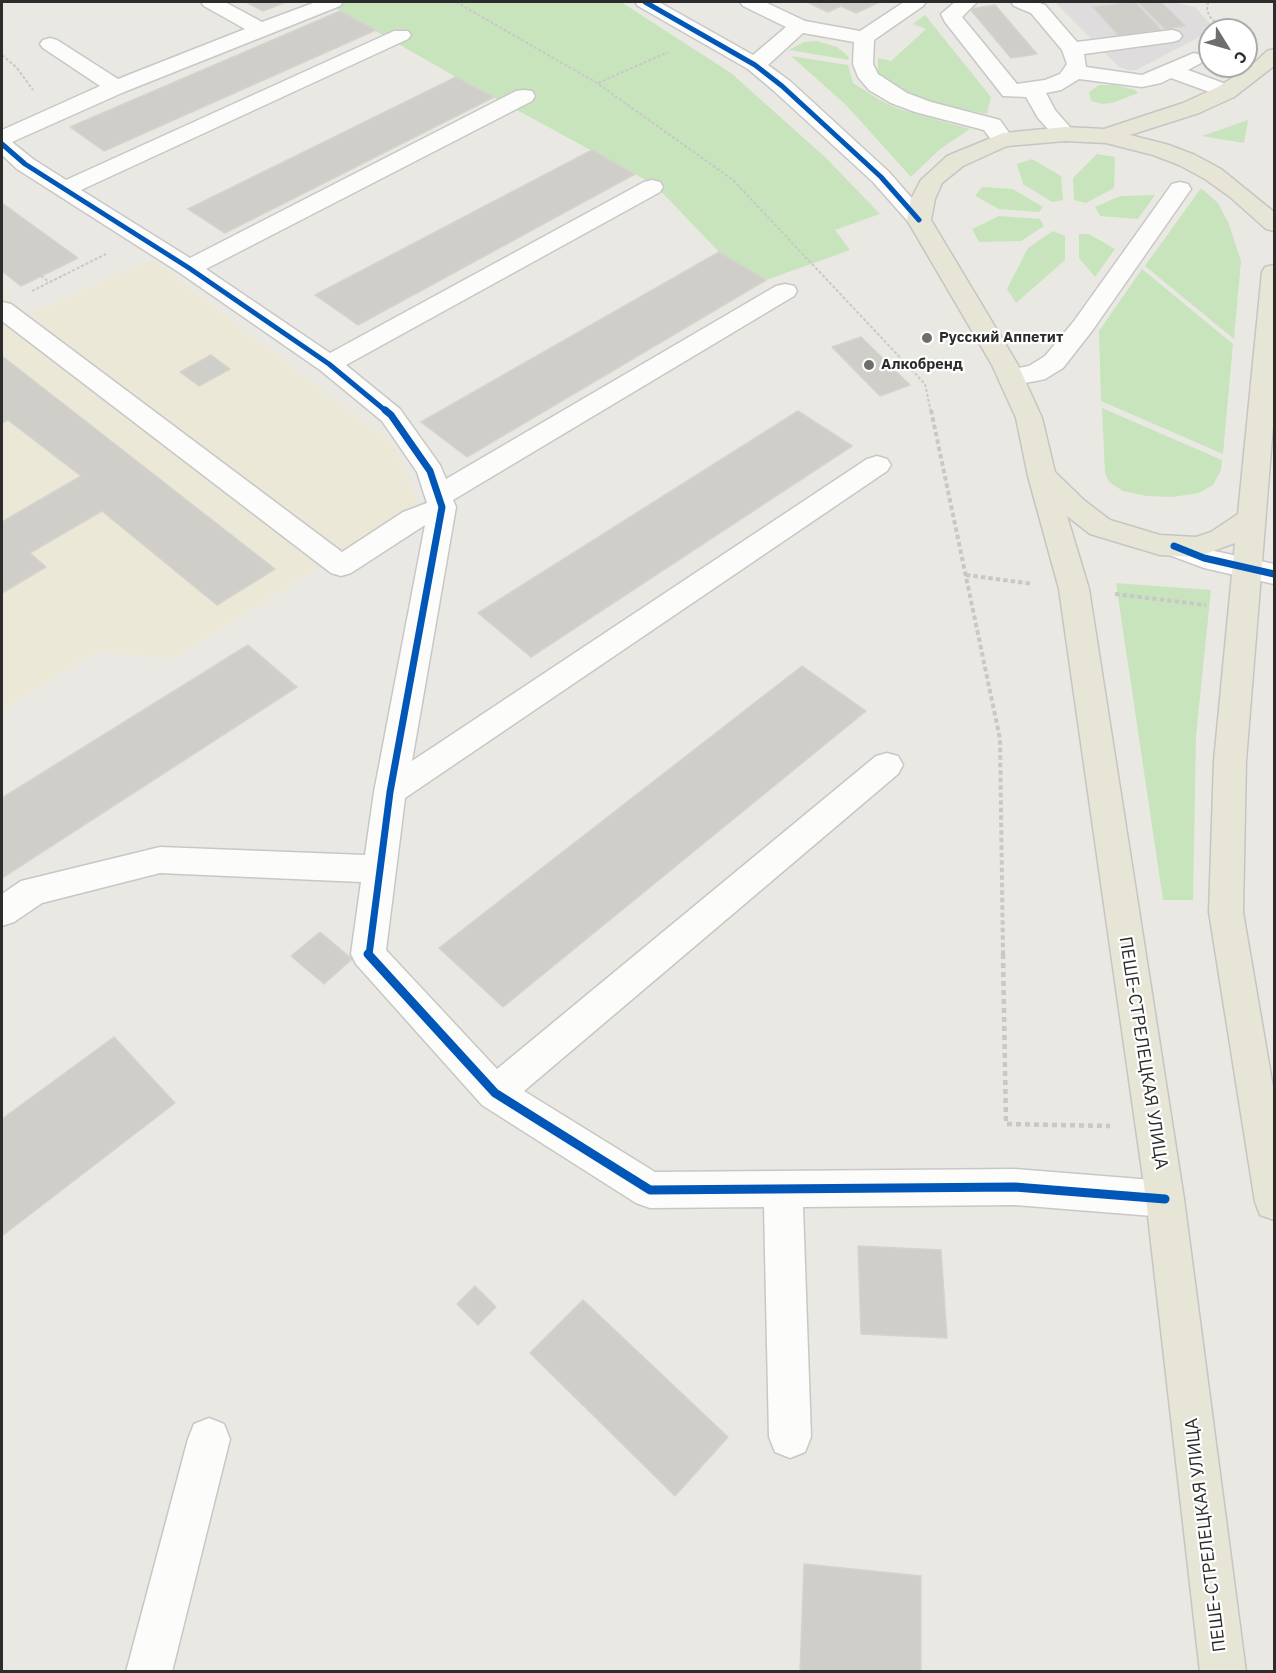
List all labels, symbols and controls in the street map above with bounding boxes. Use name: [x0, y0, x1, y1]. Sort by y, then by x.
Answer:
north arrow: [1198, 18, 1258, 78]
text: С: [1230, 47, 1252, 68]
place label: Русский Аппетит: [939, 329, 1063, 347]
marker: Русский Аппетит: [920, 331, 934, 345]
place label: Алкобренд: [881, 356, 963, 374]
marker: Алкобренд: [862, 358, 876, 372]
street label: ПЕШЕ-СТРЕЛЕЦКАЯ УЛИЦА: [1114, 935, 1172, 1171]
street label: ПЕШЕ-СТРЕЛЕЦКАЯ УЛИЦА: [1181, 1417, 1231, 1653]

